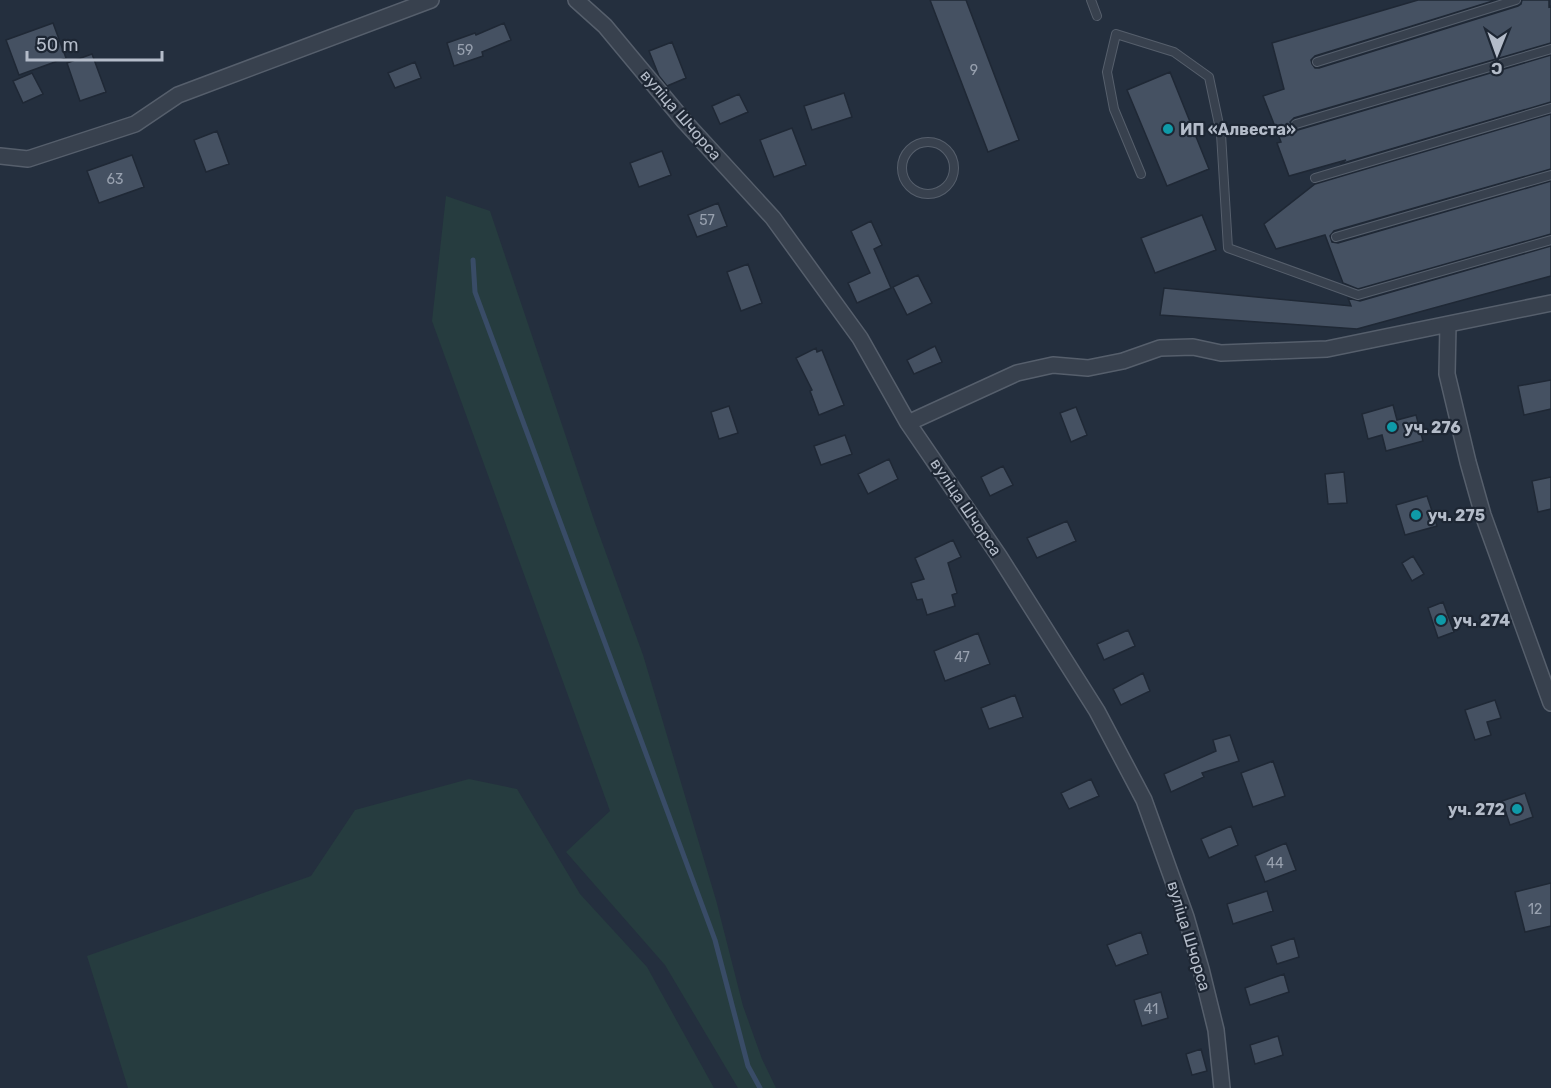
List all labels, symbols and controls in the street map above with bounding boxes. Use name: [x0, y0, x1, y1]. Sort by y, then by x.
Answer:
scale bar: [27, 24, 162, 62]
north arrow: [1467, 24, 1527, 84]
text: 50 m: [36, 34, 79, 56]
house number: 59: [457, 42, 473, 59]
text: С: [1491, 59, 1503, 78]
house number: 9: [970, 62, 978, 79]
street label: вуліца Шчорса: [637, 66, 725, 164]
place label: ИП «Алвеста»: [1180, 120, 1296, 139]
marker: ИП «Алвеста»: [1161, 122, 1175, 136]
house number: 63: [107, 171, 123, 188]
house number: 57: [699, 212, 715, 229]
place label: уч. 276: [1404, 418, 1461, 437]
marker: уч. 276: [1385, 420, 1399, 434]
street label: вуліца Шчорса: [926, 455, 1006, 559]
place label: уч. 275: [1428, 506, 1485, 525]
marker: уч. 275: [1409, 508, 1423, 522]
place label: уч. 274: [1453, 611, 1510, 630]
marker: уч. 274: [1434, 613, 1448, 627]
house number: 47: [954, 649, 970, 666]
place label: уч. 272: [1448, 800, 1505, 819]
marker: уч. 272: [1510, 802, 1524, 816]
house number: 44: [1266, 855, 1284, 872]
street label: вуліца Шчорса: [1163, 879, 1215, 993]
house number: 12: [1528, 901, 1542, 918]
house number: 41: [1144, 1001, 1158, 1018]

